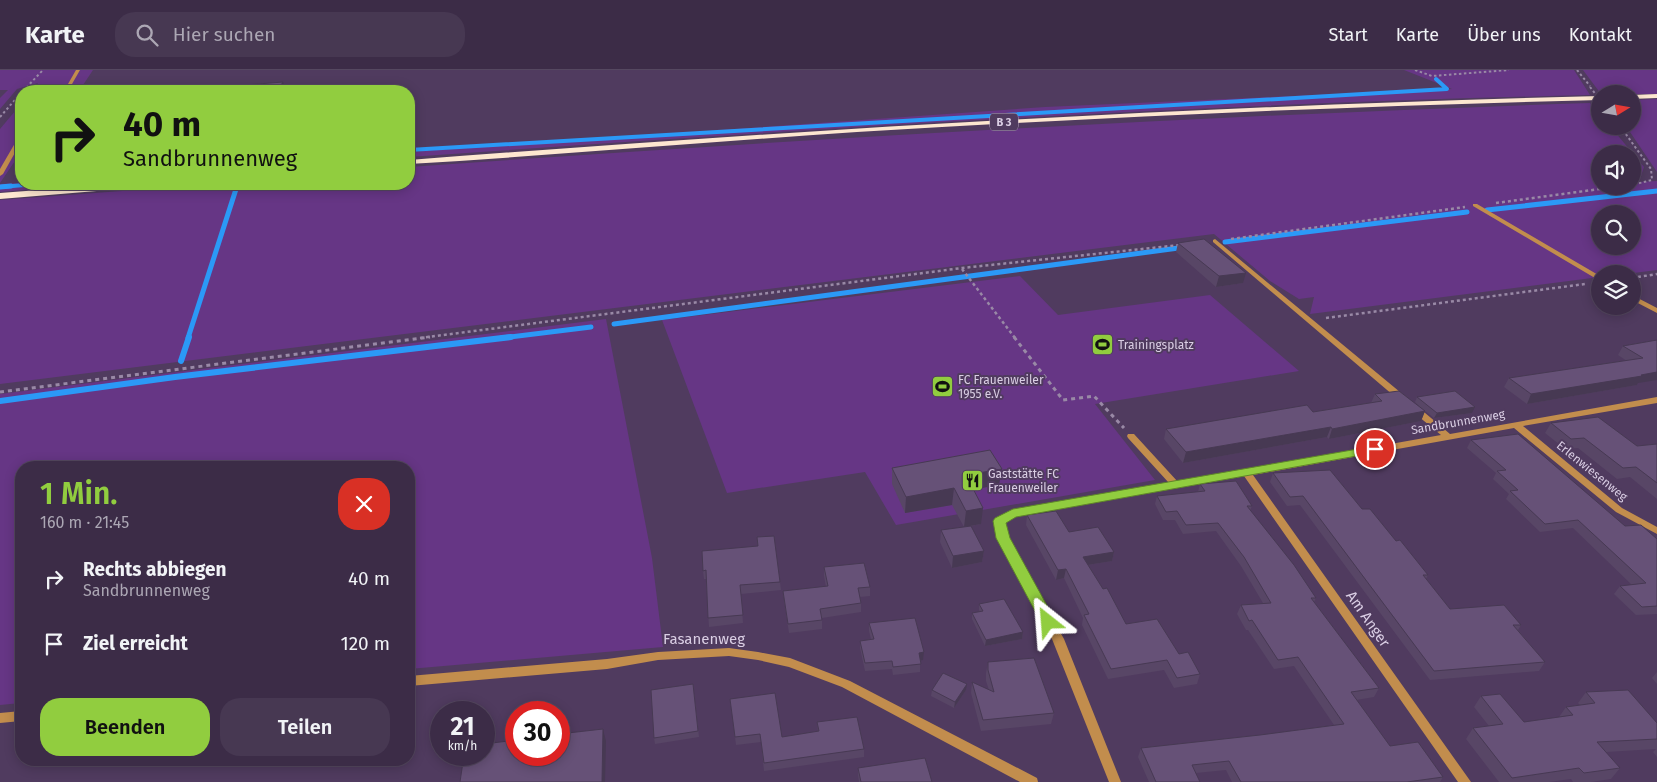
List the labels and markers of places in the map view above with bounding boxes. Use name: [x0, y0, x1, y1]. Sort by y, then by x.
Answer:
sports icon: Trainingsplatz: [1090, 333, 1114, 357]
place label: Trainingsplatz: [1118, 338, 1194, 352]
place label: FC Frauenweiler 1955 e.V.: [958, 373, 1044, 401]
sports icon: FC Frauenweiler 1955 e.V.: [930, 375, 954, 399]
pin: [1354, 428, 1396, 470]
place label: Gaststätte FC Frauenweiler: [988, 467, 1059, 495]
restaurant icon: Gaststätte FC Frauenweiler: [960, 469, 984, 493]

